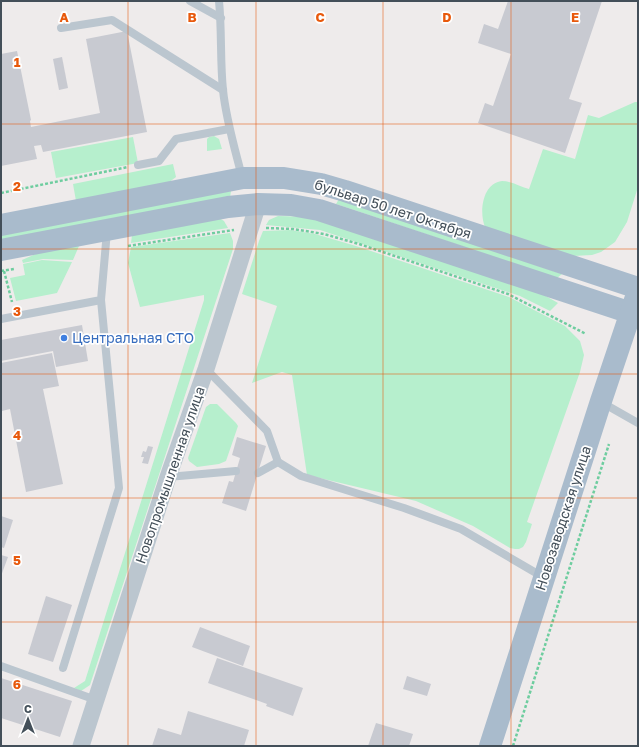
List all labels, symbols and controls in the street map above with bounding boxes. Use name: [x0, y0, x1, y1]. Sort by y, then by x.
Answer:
text: A: [59, 9, 69, 25]
text: B: [187, 9, 197, 25]
text: C: [315, 9, 325, 25]
text: D: [442, 9, 452, 25]
text: E: [571, 9, 579, 25]
text: 1: [14, 54, 21, 70]
street label: бульвар 50 лет Октября: [313, 175, 474, 242]
text: 2: [13, 178, 21, 194]
text: 3: [13, 303, 21, 319]
place label: Центральная СТО: [72, 329, 194, 346]
marker: Центральная СТО: [59, 333, 69, 343]
street label: Новопромышленная улица: [131, 384, 208, 566]
text: 4: [13, 427, 21, 443]
street label: Новозаводская улица: [531, 443, 594, 592]
text: 5: [13, 552, 21, 568]
text: 6: [13, 676, 21, 692]
north arrow: [8, 699, 48, 739]
text: С: [24, 702, 32, 715]

